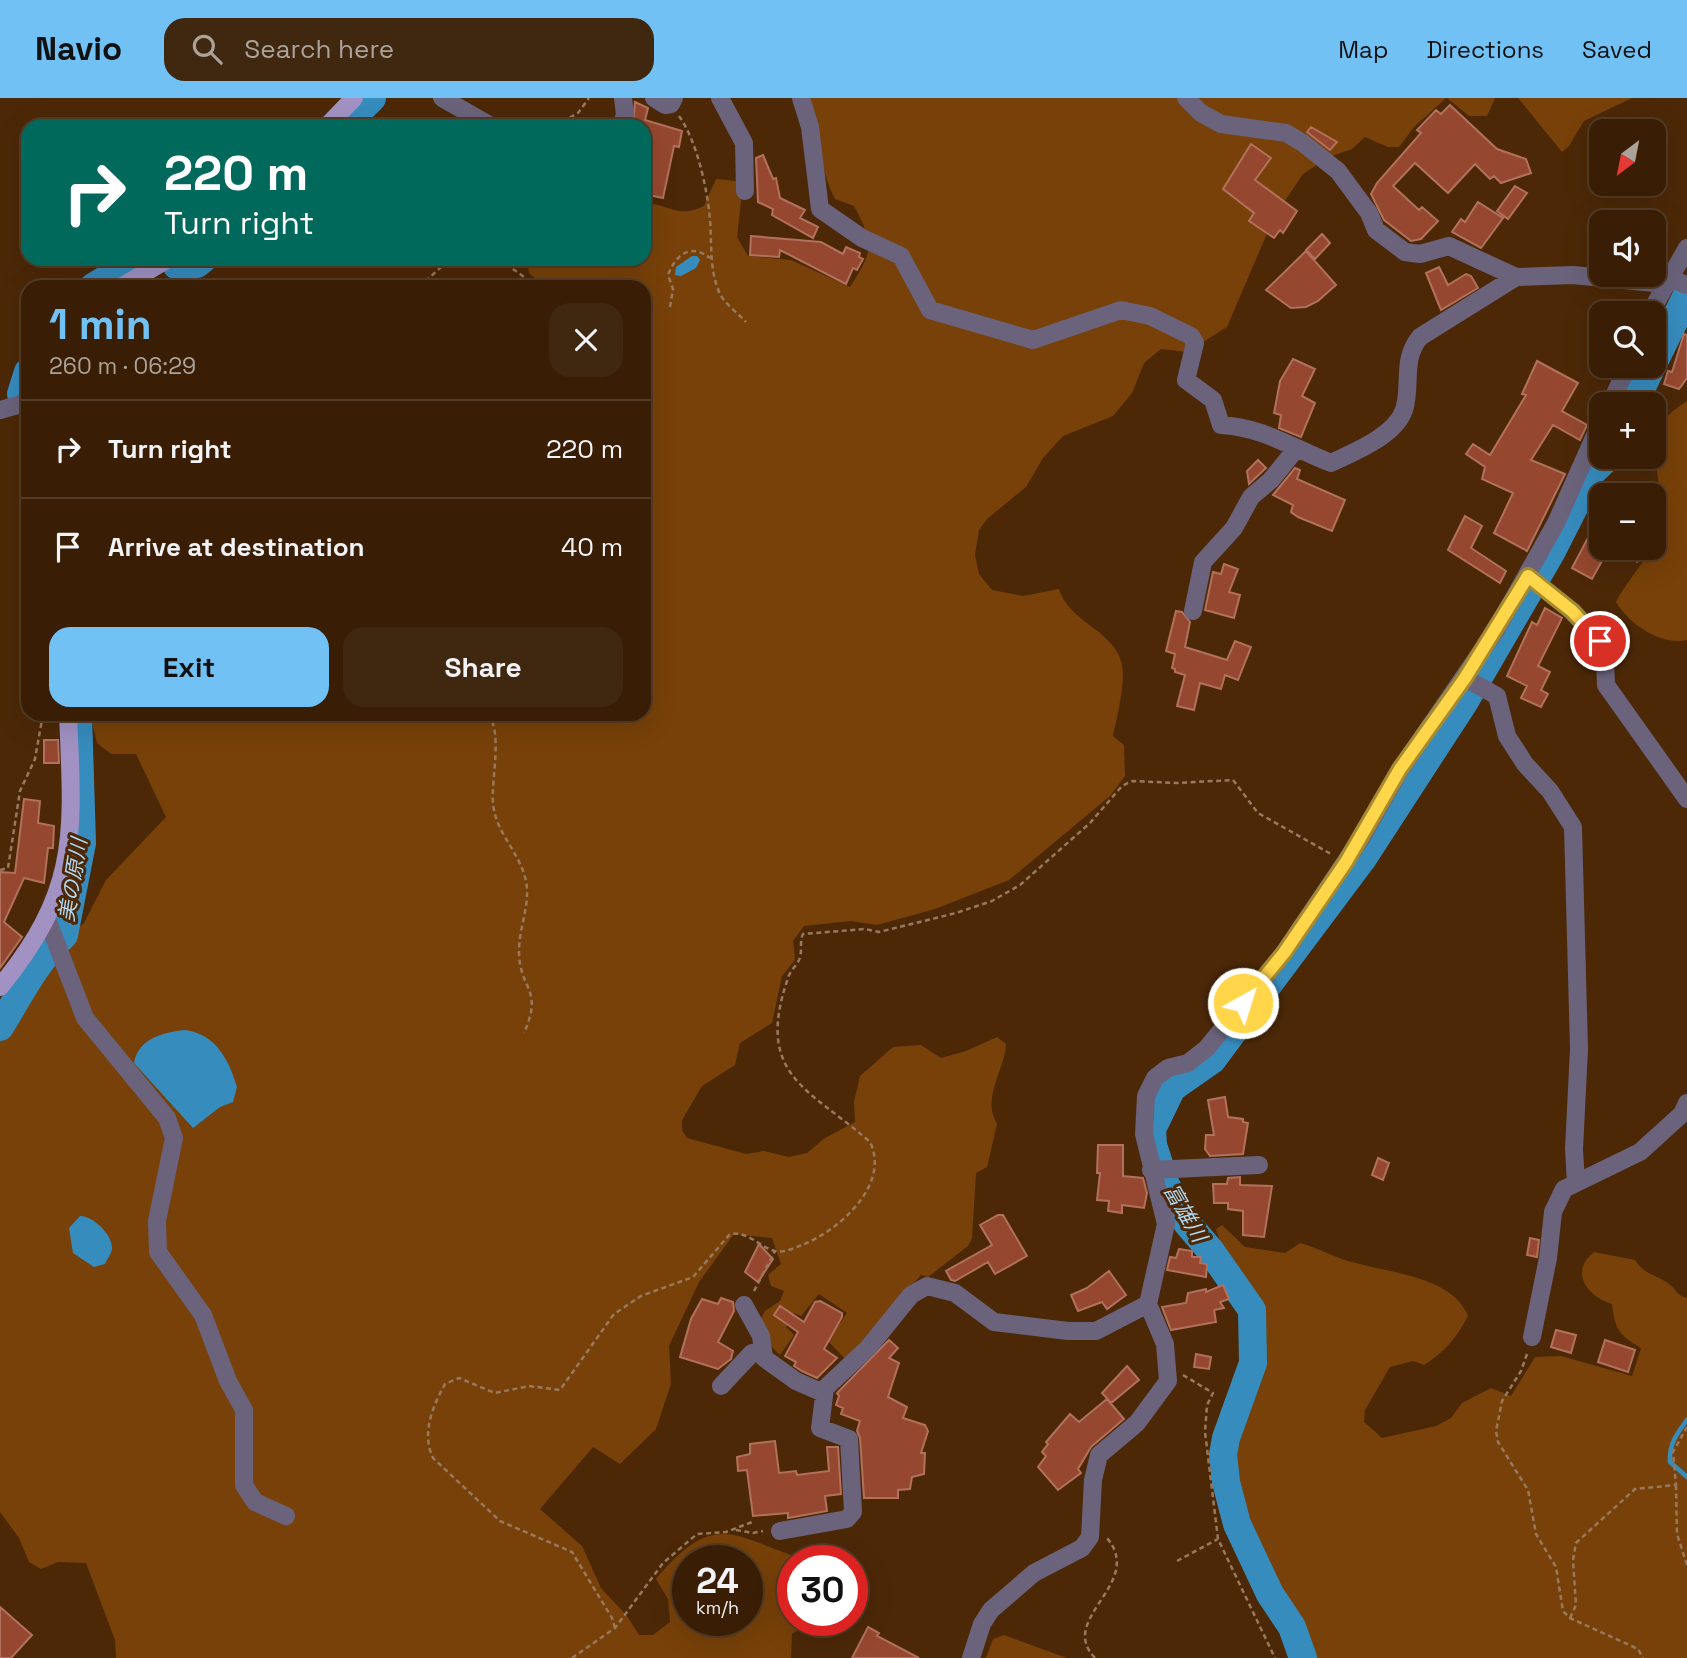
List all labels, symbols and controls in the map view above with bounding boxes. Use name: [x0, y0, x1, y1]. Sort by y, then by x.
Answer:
search box: [164, 18, 654, 81]
text: Navio: [35, 28, 122, 70]
icon: search: [188, 30, 226, 68]
text: Search here: [244, 32, 394, 66]
text: Map: [1338, 34, 1388, 65]
text: Directions: [1426, 34, 1544, 65]
text: Saved: [1582, 34, 1652, 65]
north arrow: [1589, 119, 1666, 196]
map controls: [1589, 119, 1666, 560]
text: 220 m: [164, 142, 308, 204]
icon: right: [49, 147, 140, 238]
text: Turn right: [164, 203, 314, 243]
button: sound: [1589, 210, 1666, 287]
text: 1 min: [49, 298, 152, 351]
button: search: [1589, 301, 1666, 378]
button: close: [549, 303, 623, 377]
text: 260 m · 06:29: [49, 351, 196, 381]
button: +: [1589, 392, 1666, 469]
icon: right: [49, 430, 87, 468]
text: Turn right: [108, 432, 232, 466]
text: 220 m: [546, 432, 623, 466]
button: −: [1589, 483, 1666, 560]
icon: arrive: [49, 528, 87, 566]
text: Arrive at destination: [108, 530, 365, 564]
text: 40 m: [561, 530, 623, 564]
pin: [1570, 611, 1630, 671]
icon: arrive: [1581, 622, 1619, 660]
button: Exit: [49, 627, 329, 707]
button: Share: [343, 627, 623, 707]
water label: 美の原川: [53, 834, 93, 924]
position arrow: [1206, 966, 1280, 1040]
water label: 富雄川: [1158, 1179, 1214, 1249]
speed limit sign: 30: [777, 1545, 868, 1636]
text: 24: [696, 1559, 739, 1603]
text: km/h: [696, 1596, 739, 1619]

